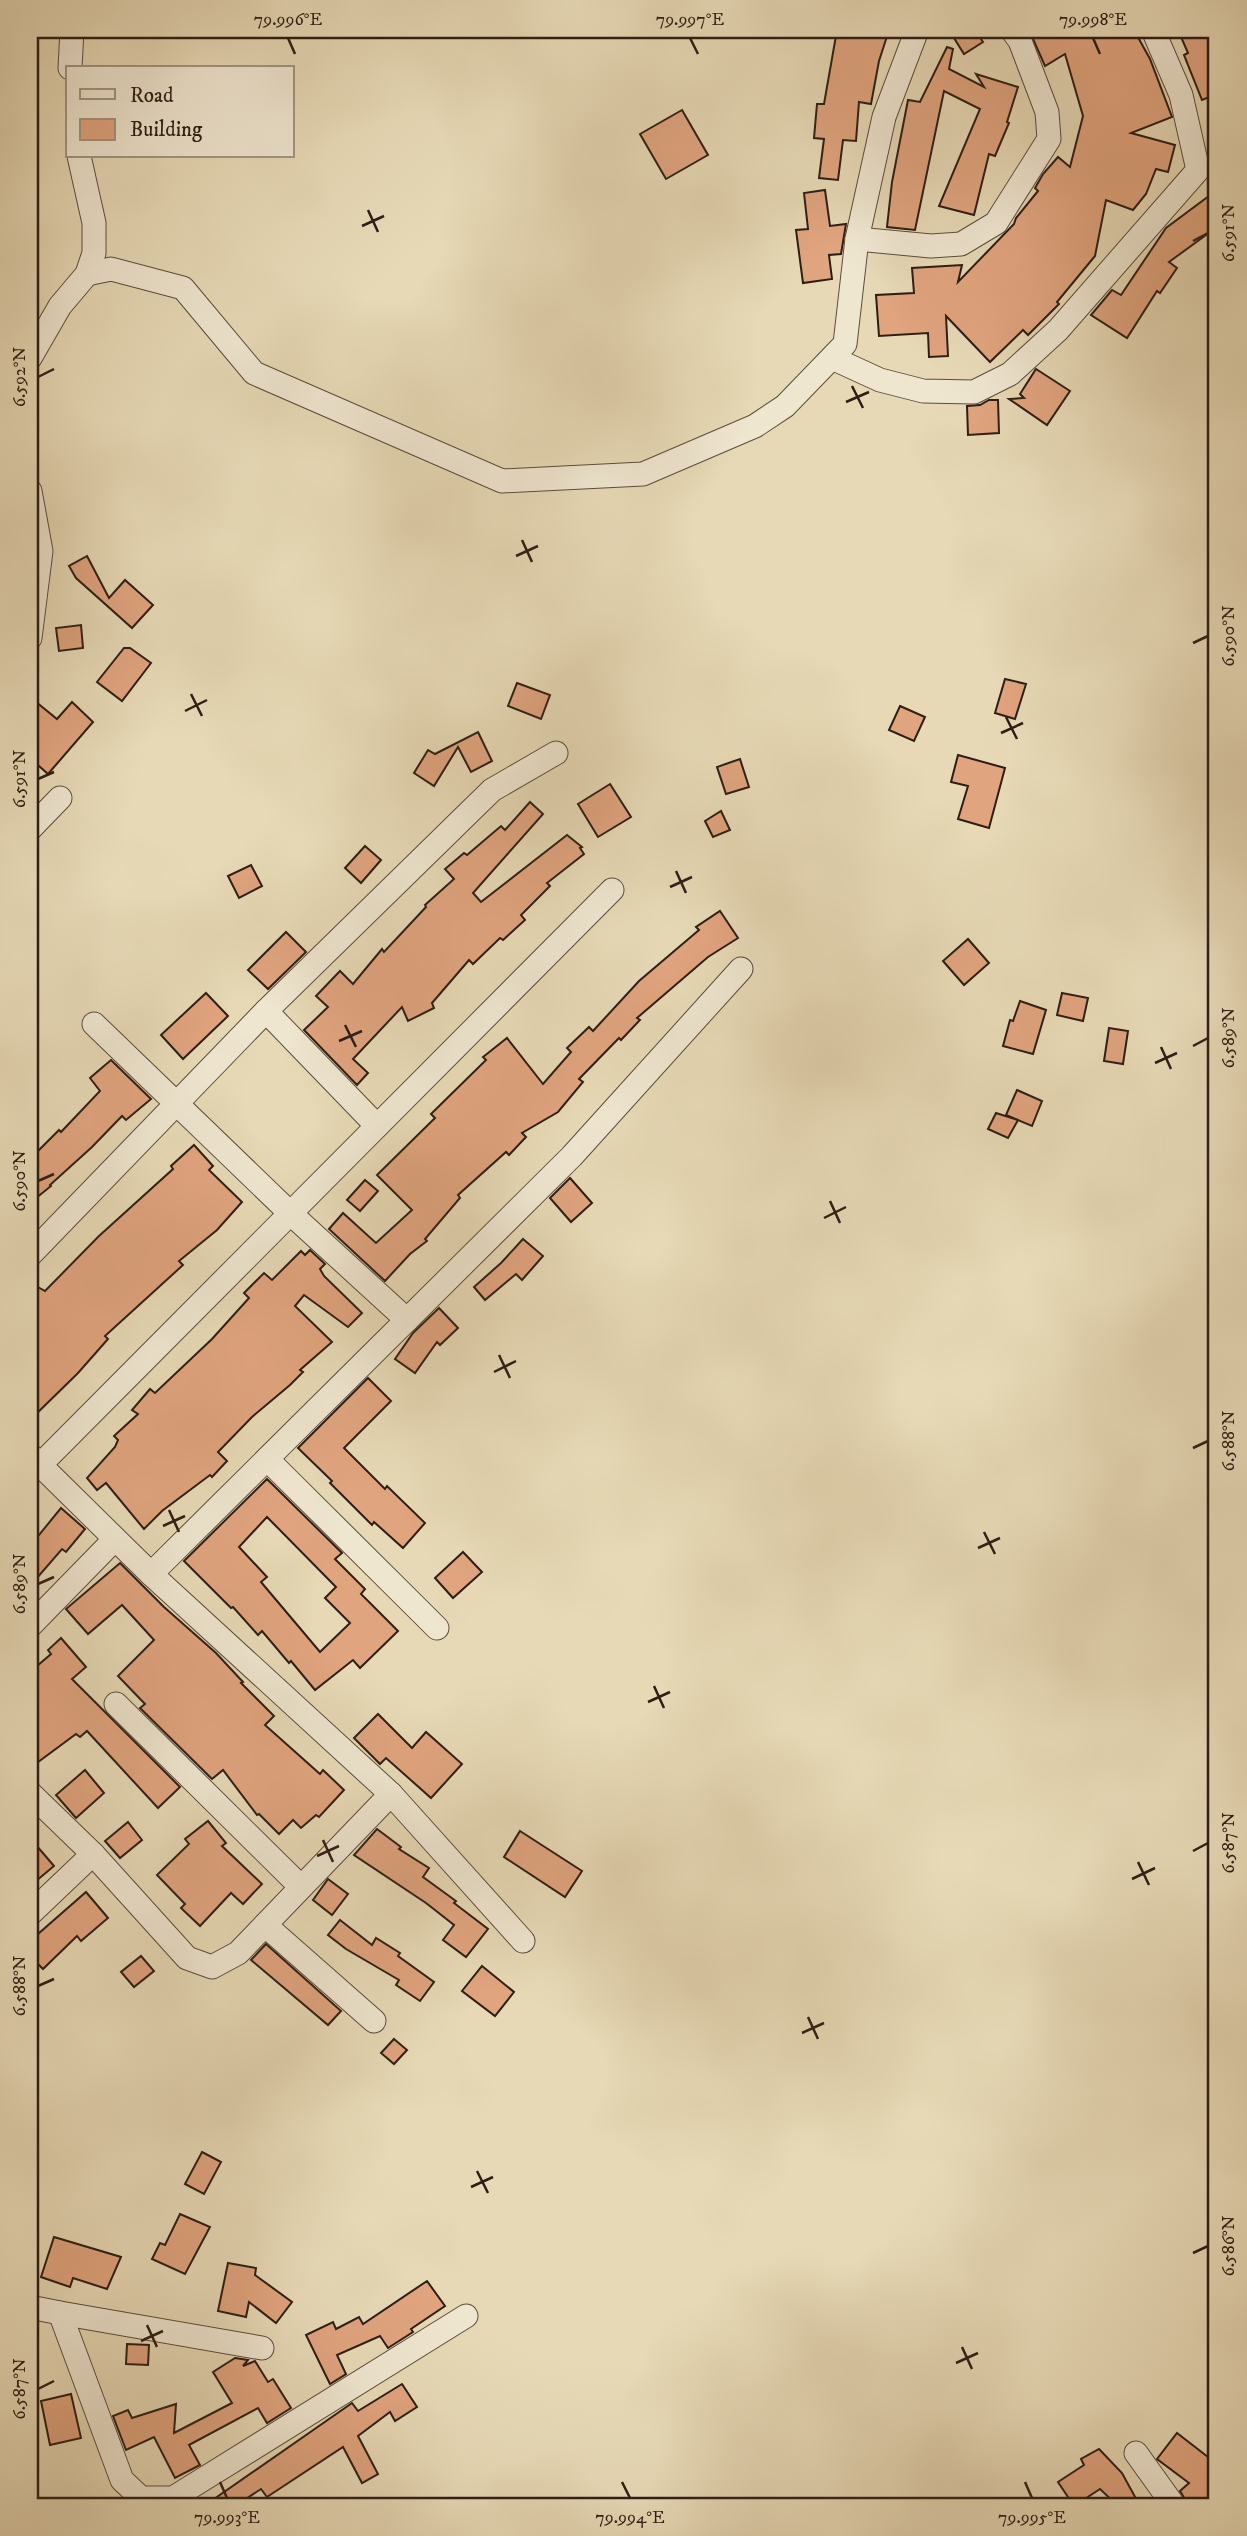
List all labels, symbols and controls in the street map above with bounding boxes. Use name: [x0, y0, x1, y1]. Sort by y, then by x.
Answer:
text: 79.996°E: [254, 9, 323, 31]
text: 79.997°E: [656, 9, 725, 31]
text: 79.998°E: [1059, 9, 1127, 31]
legend: [66, 66, 294, 158]
text: Road: [130, 83, 174, 109]
text: Building: [130, 117, 203, 143]
text: 6.591°N: [1218, 204, 1240, 262]
text: 6.592°N: [9, 346, 31, 407]
text: 6.590°N: [1218, 605, 1240, 667]
text: 6.591°N: [9, 750, 31, 808]
text: 6.589°N: [1218, 1007, 1240, 1068]
text: 6.590°N: [9, 1150, 31, 1212]
text: 6.588°N: [1218, 1410, 1240, 1471]
text: 6.589°N: [9, 1553, 31, 1614]
text: 6.587°N: [1218, 1812, 1240, 1874]
text: 6.588°N: [9, 1955, 31, 2016]
text: 6.586°N: [1218, 2215, 1240, 2277]
text: 6.587°N: [9, 2358, 31, 2420]
text: 79.993°E: [194, 2507, 260, 2529]
text: 79.994°E: [595, 2507, 665, 2529]
text: 79.995°E: [998, 2507, 1066, 2529]

